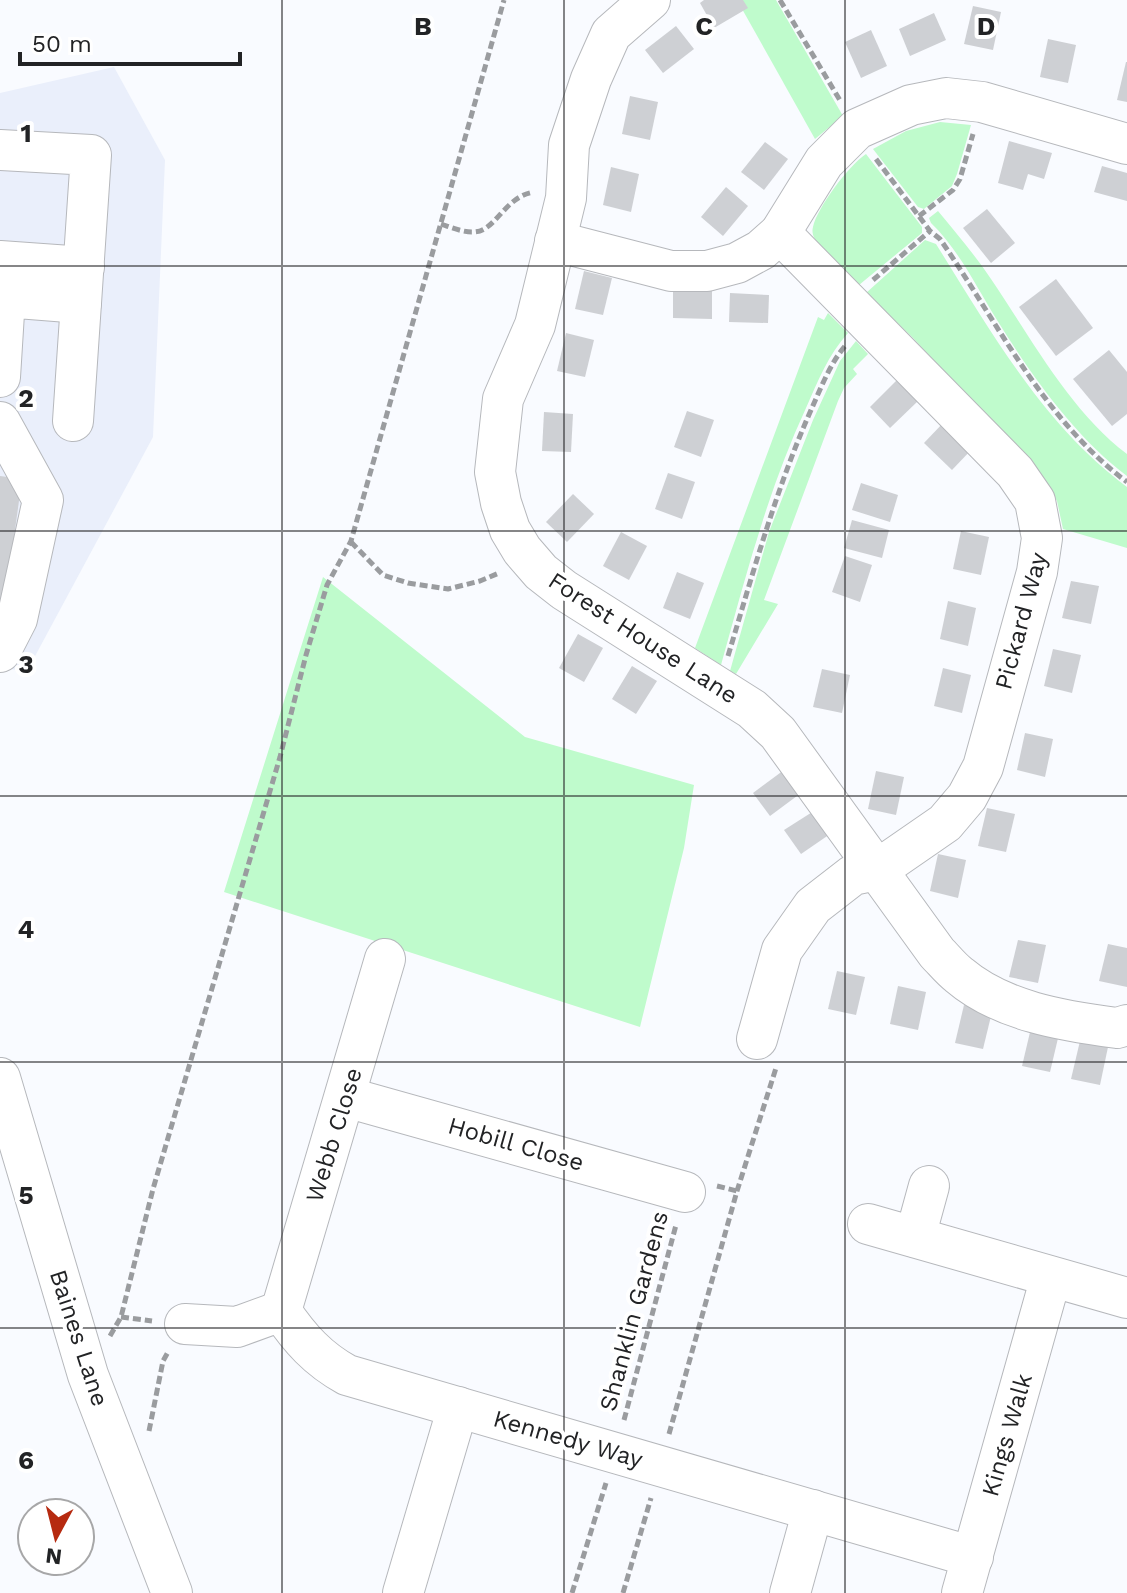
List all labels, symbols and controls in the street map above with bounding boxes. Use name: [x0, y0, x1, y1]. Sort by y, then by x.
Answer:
text: B: [414, 11, 432, 41]
text: C: [695, 11, 713, 41]
text: D: [977, 11, 995, 41]
scale bar: [20, 16, 240, 66]
text: 50 m: [32, 30, 92, 58]
text: 1: [20, 118, 32, 148]
text: 2: [18, 383, 34, 413]
street label: Pickard Way: [989, 549, 1053, 693]
street label: Forest House Lane: [543, 566, 743, 710]
text: 3: [18, 649, 34, 679]
text: 4: [18, 914, 35, 944]
street label: Webb Close: [300, 1064, 368, 1206]
street label: Hobill Close: [445, 1111, 587, 1177]
text: 5: [18, 1180, 34, 1210]
street label: Shanklin Gardens: [594, 1208, 674, 1414]
street label: Baines Lane: [44, 1266, 114, 1410]
street label: Kings Walk: [976, 1370, 1038, 1500]
street label: Kennedy Way: [490, 1404, 646, 1474]
text: 6: [18, 1445, 34, 1475]
north arrow: [16, 1497, 96, 1577]
text: N: [44, 1543, 63, 1570]

